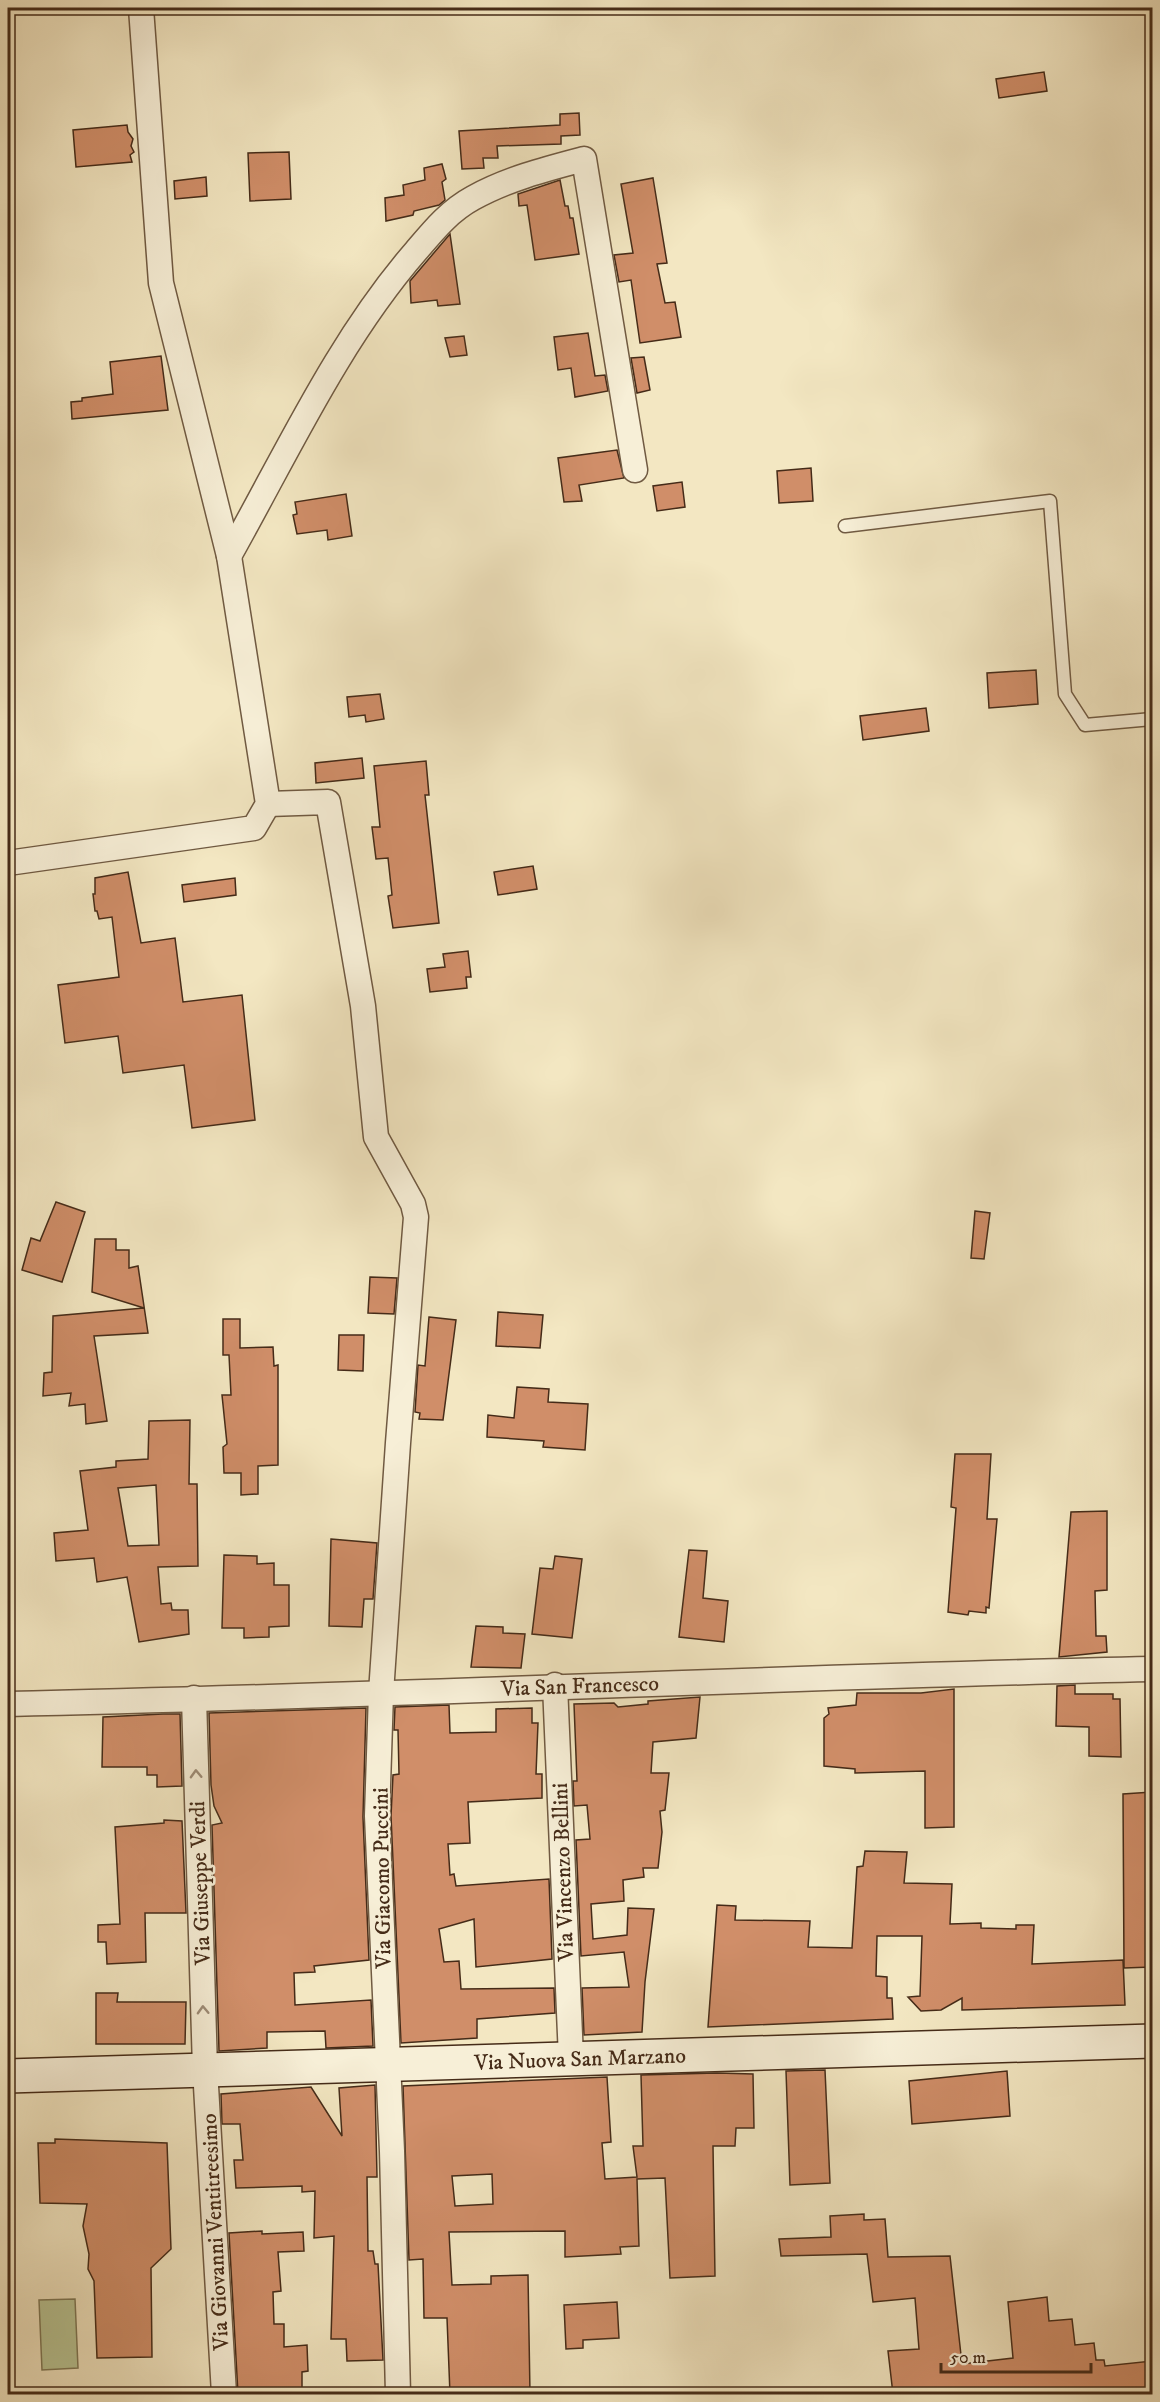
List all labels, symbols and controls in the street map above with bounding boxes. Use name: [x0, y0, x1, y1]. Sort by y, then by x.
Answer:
street label: Via San Francesco: [500, 1670, 660, 1703]
one-way arrow: [190, 1769, 202, 1778]
street label: Via Vincenzo Bellini: [547, 1782, 580, 1963]
street label: Via Giacomo Puccini: [367, 1787, 398, 1970]
street label: Via Giuseppe Verdi: [184, 1800, 217, 1966]
one-way arrow: [197, 2006, 209, 2015]
street label: Via Nuova San Marzano: [473, 2042, 686, 2077]
street label: Via Giovanni Ventitreesimo: [196, 2113, 235, 2352]
scale bar: [941, 2336, 1091, 2374]
text: 50 m: [950, 2347, 986, 2369]

